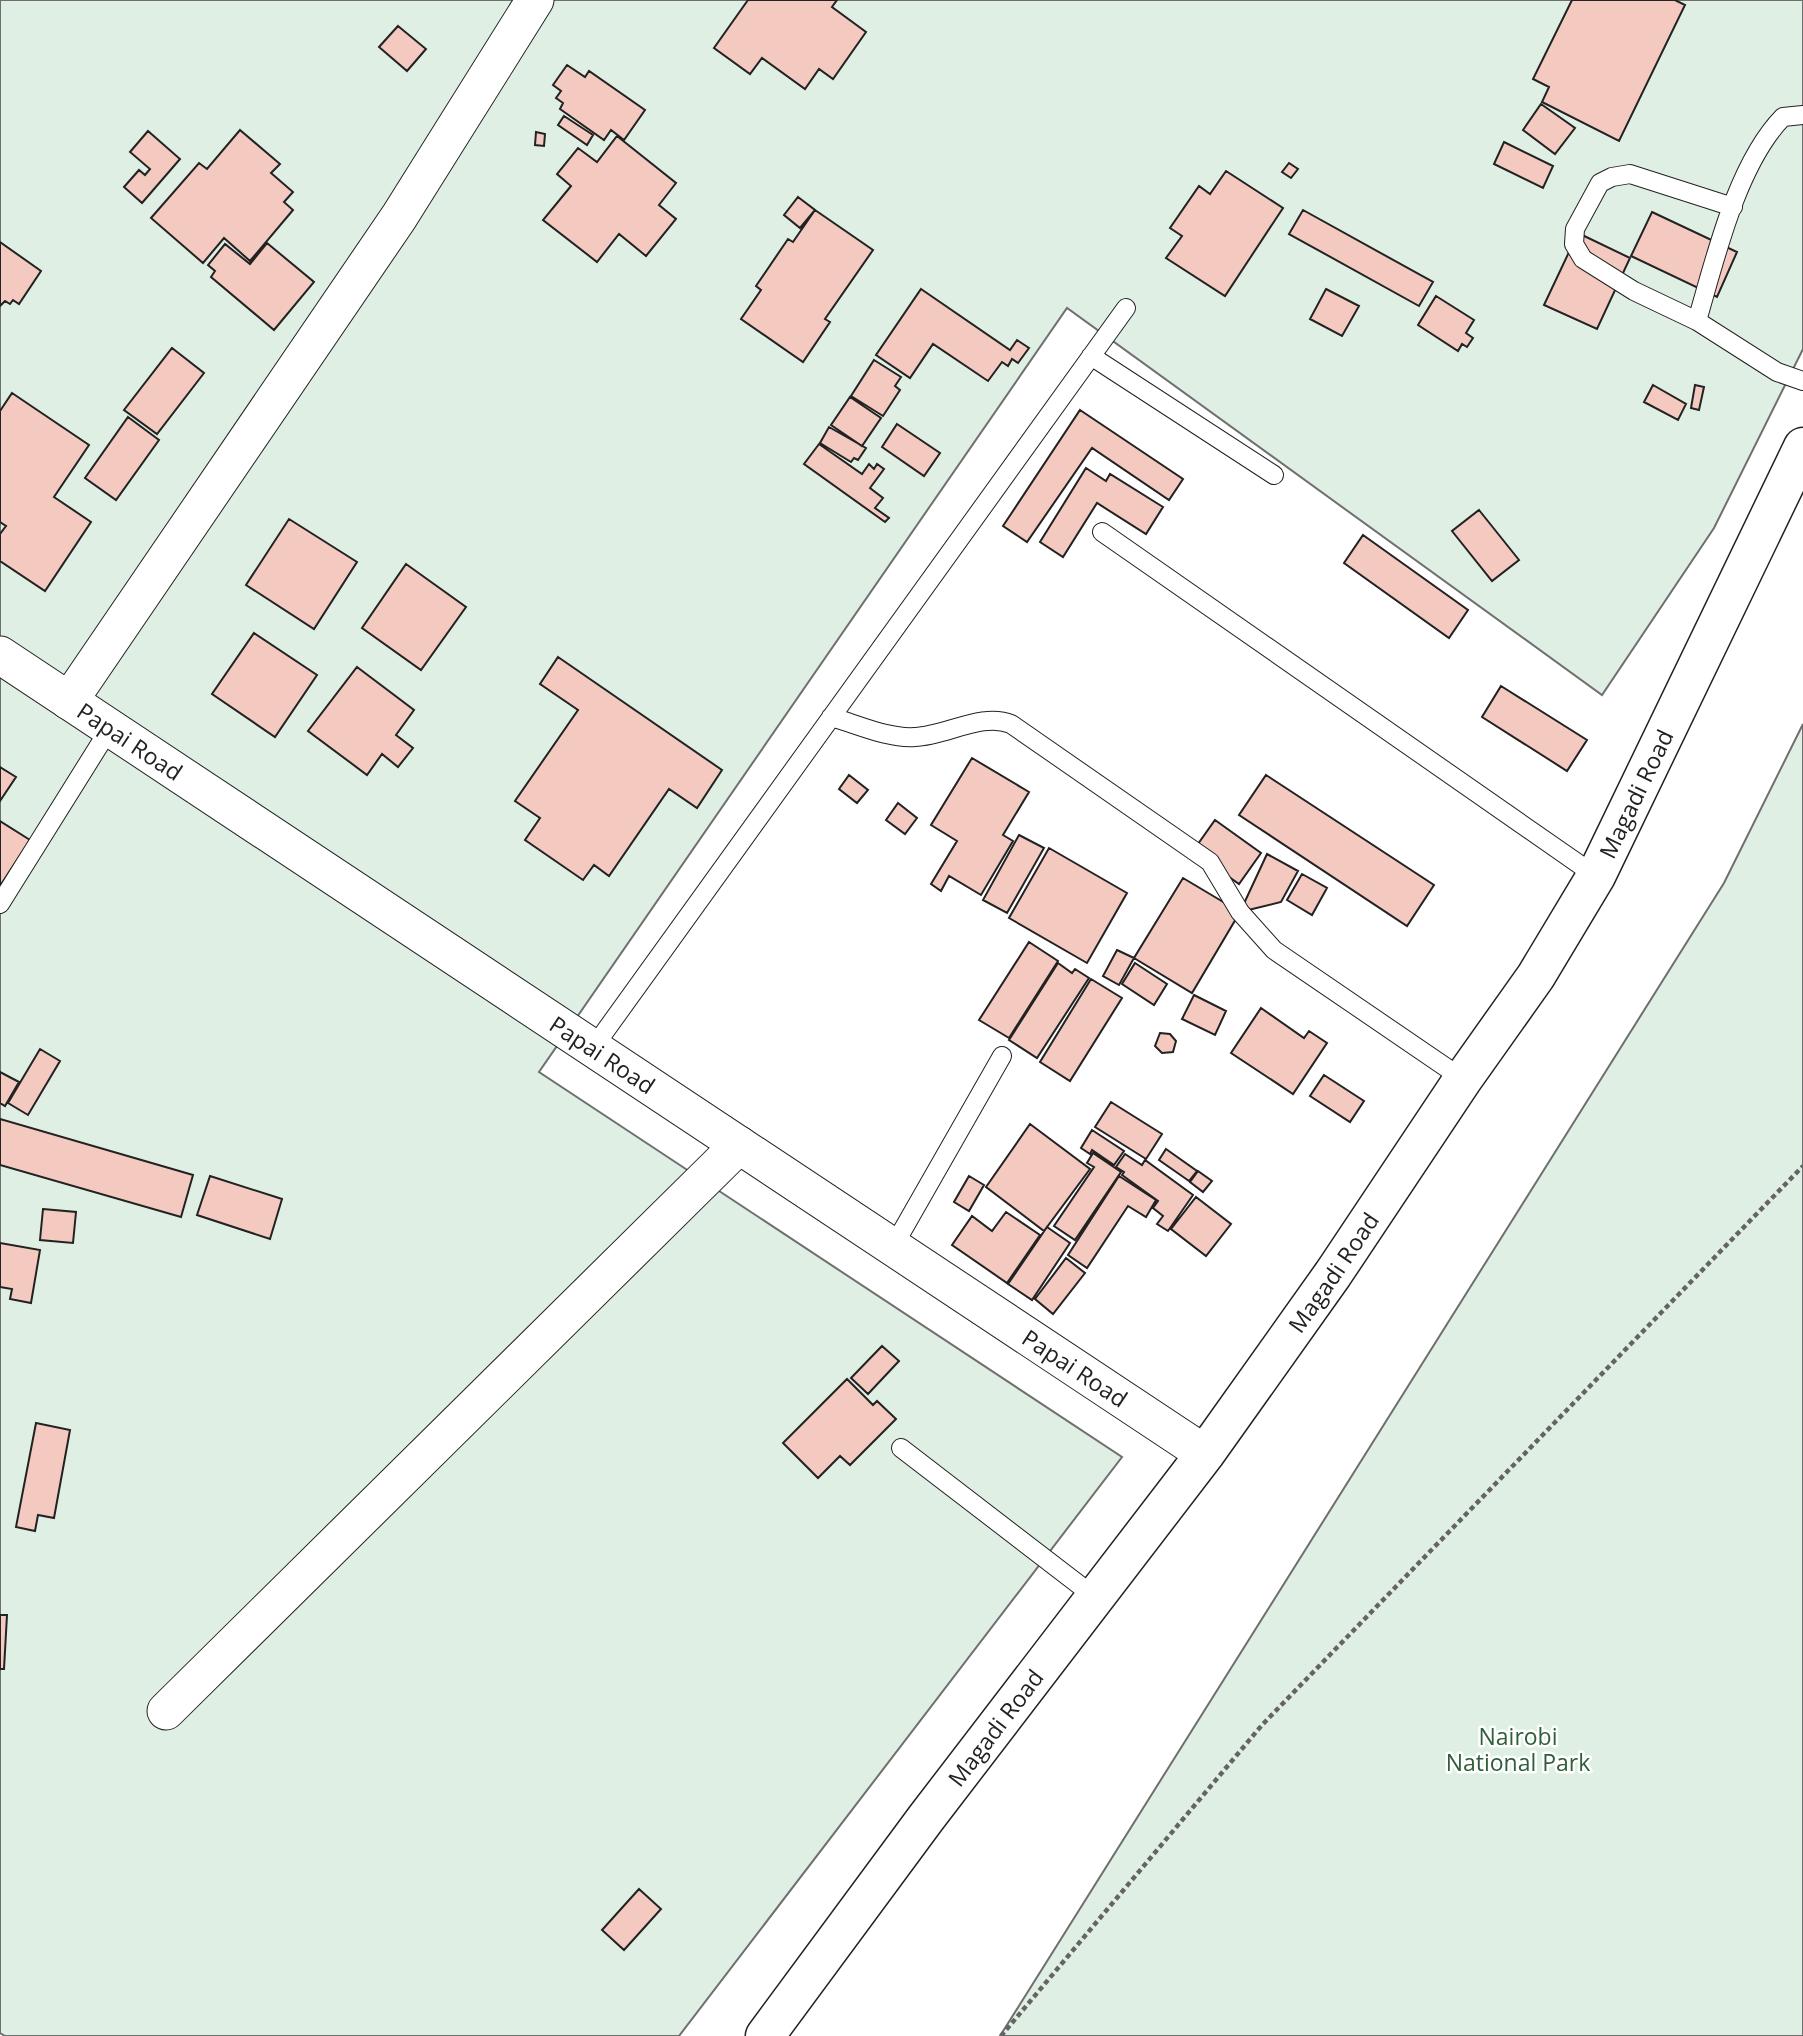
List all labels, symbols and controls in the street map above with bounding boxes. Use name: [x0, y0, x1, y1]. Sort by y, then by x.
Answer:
street label: Papai Road: [71, 695, 189, 788]
street label: Magadi Road: [1591, 724, 1680, 864]
street label: Papai Road: [544, 1008, 661, 1101]
street label: Magadi Road: [1280, 1206, 1386, 1339]
street label: Papai Road: [1016, 1321, 1134, 1414]
street label: Magadi Road: [940, 1662, 1050, 1793]
park label: Nairobi National Park: [1446, 1720, 1590, 1778]

